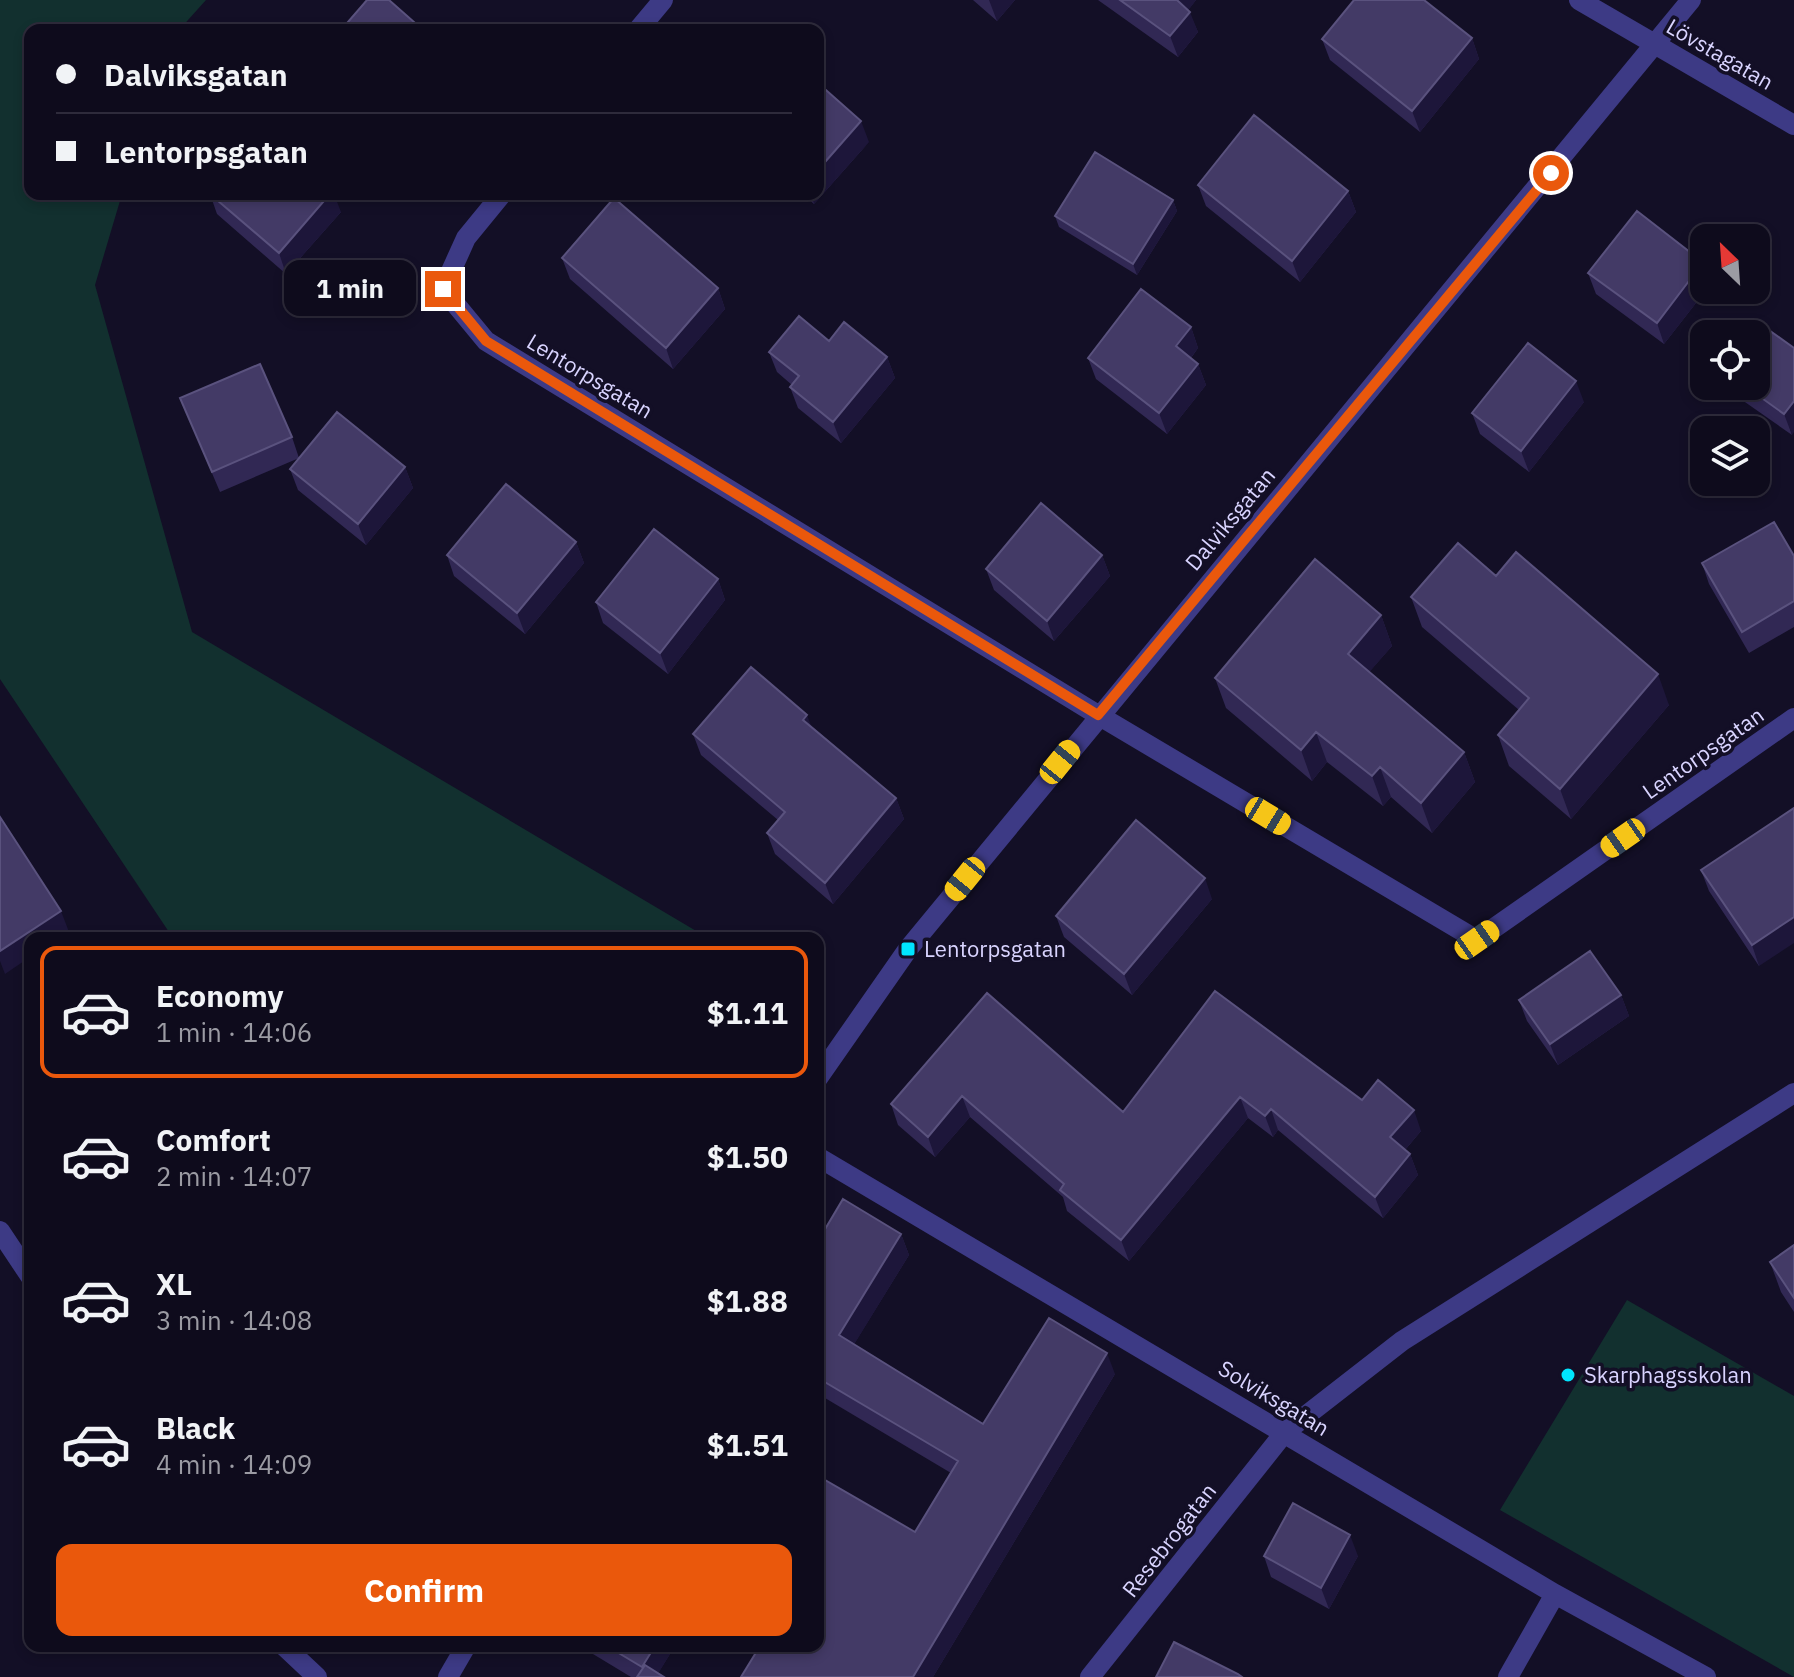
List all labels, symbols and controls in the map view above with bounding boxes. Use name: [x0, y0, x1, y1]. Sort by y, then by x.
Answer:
street label: Lövstagatan: [1661, 11, 1779, 96]
text: Dalviksgatan: [104, 55, 288, 94]
text: Lentorpsgatan: [104, 132, 308, 171]
route start: [1533, 155, 1569, 191]
north arrow: [1690, 224, 1770, 304]
map controls: [1690, 224, 1770, 496]
callout: 1 min: [283, 261, 415, 317]
text: 1 min: [316, 271, 384, 305]
route end: [425, 271, 461, 307]
button: locate: [1690, 320, 1770, 400]
street label: Lentorpsgatan: [522, 327, 659, 425]
button: layers: [1690, 416, 1770, 496]
street label: Dalviksgatan: [1178, 461, 1281, 576]
street label: Lentorpsgatan: [1636, 700, 1769, 805]
car: [1036, 736, 1084, 788]
car: [1241, 793, 1295, 839]
car: [1596, 814, 1650, 862]
car: [941, 853, 989, 905]
car: [1450, 916, 1504, 964]
place label: Lentorpsgatan: [924, 934, 1066, 963]
marker: Lentorpsgatan: [899, 940, 917, 958]
icon: car: [60, 976, 132, 1048]
text: Economy: [156, 976, 284, 1015]
text: $1.11: [707, 993, 788, 1032]
text: 1 min · 14:06: [156, 1015, 312, 1049]
icon: car: [60, 1120, 132, 1192]
text: Comfort: [156, 1120, 271, 1159]
text: $1.50: [707, 1137, 788, 1176]
text: 2 min · 14:07: [156, 1159, 312, 1193]
icon: car: [60, 1264, 132, 1336]
text: XL: [156, 1264, 192, 1303]
text: $1.88: [707, 1281, 788, 1320]
text: 3 min · 14:08: [156, 1303, 312, 1337]
street label: Solviksgatan: [1214, 1353, 1335, 1442]
place label: Skarphagsskolan: [1584, 1360, 1752, 1389]
marker: Skarphagsskolan: [1559, 1366, 1577, 1384]
icon: car: [60, 1408, 132, 1480]
text: Black: [156, 1408, 235, 1447]
text: $1.51: [707, 1425, 788, 1464]
text: 4 min · 14:09: [156, 1447, 312, 1481]
street label: Resebrogatan: [1115, 1477, 1222, 1603]
button: Confirm: [56, 1544, 792, 1636]

